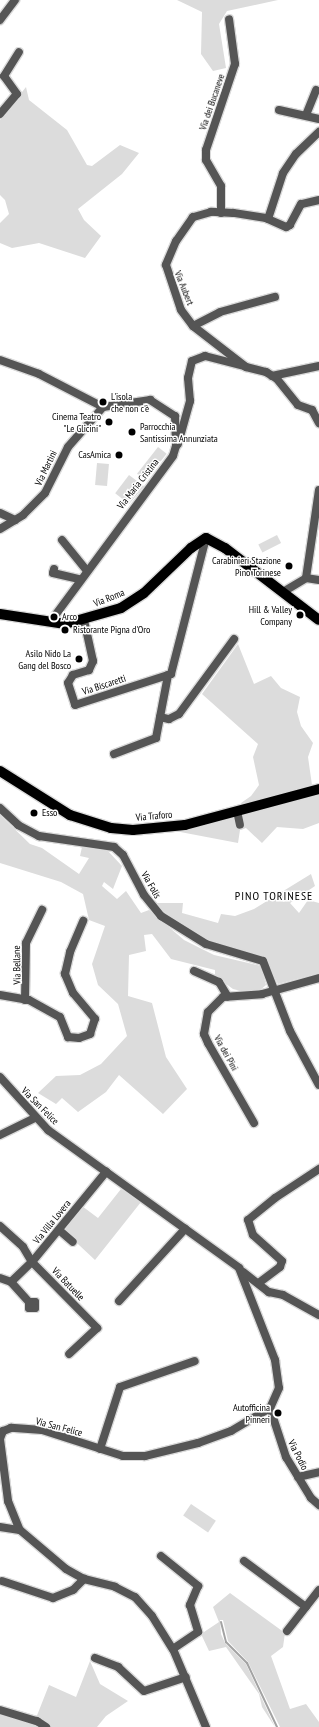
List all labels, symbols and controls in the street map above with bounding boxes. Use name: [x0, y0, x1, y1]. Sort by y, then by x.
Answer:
street label: Via dei Bucaneve: [197, 72, 227, 132]
street label: Via Aubert: [172, 269, 196, 307]
place label: L'isola che non c'è: [111, 390, 149, 414]
marker: L'isola che non c'è: [98, 397, 108, 407]
place label: Cinema Teatro "Le Glicini": [52, 410, 101, 434]
marker: Cinema Teatro "Le Glicini": [104, 417, 114, 427]
place label: Parrocchia Santissima Annunziata: [140, 420, 218, 444]
marker: Parrocchia Santissima Annunziata: [127, 427, 137, 437]
street label: Via Martini: [32, 448, 60, 488]
place label: CasAmica: [78, 449, 111, 461]
marker: CasAmica: [114, 450, 124, 460]
street label: Via Maria Cristina: [115, 457, 161, 511]
place label: Carabinieri Stazione Pino Torinese: [212, 554, 281, 578]
marker: Carabinieri Stazione Pino Torinese: [284, 561, 294, 571]
street label: Via Roma: [92, 586, 126, 610]
place label: Hill & Valley Company: [248, 603, 292, 626]
marker: Hill & Valley Company: [295, 610, 305, 620]
place label: Arco: [62, 611, 77, 623]
marker: Arco: [49, 612, 59, 622]
place label: Ristorante Pigna d'Oro: [73, 624, 150, 636]
marker: Ristorante Pigna d'Oro: [60, 625, 70, 635]
place label: Asilo Nido La Gang del Bosco: [18, 647, 71, 670]
marker: Asilo Nido La Gang del Bosco: [74, 654, 84, 664]
street label: Via Biscaretti: [81, 672, 127, 698]
place label: Esso: [42, 807, 57, 819]
marker: Esso: [29, 808, 39, 818]
street label: Via Traforo: [135, 808, 173, 824]
street label: Via Folis: [138, 869, 164, 901]
district label: PINO TORINESE: [235, 889, 313, 903]
street label: Via Bellane: [11, 945, 23, 985]
street label: Via dei Pini: [211, 1033, 241, 1073]
street label: Via San Felice: [19, 1085, 61, 1127]
street label: Via Villa Lovera: [31, 1198, 73, 1246]
street label: Via Batuelle: [49, 1265, 87, 1303]
place label: Autofficina Pinneri: [233, 1401, 270, 1424]
marker: Autofficina Pinneri: [273, 1408, 283, 1418]
street label: Via San Felice: [34, 1415, 84, 1439]
street label: Via Podio: [285, 1438, 311, 1472]

